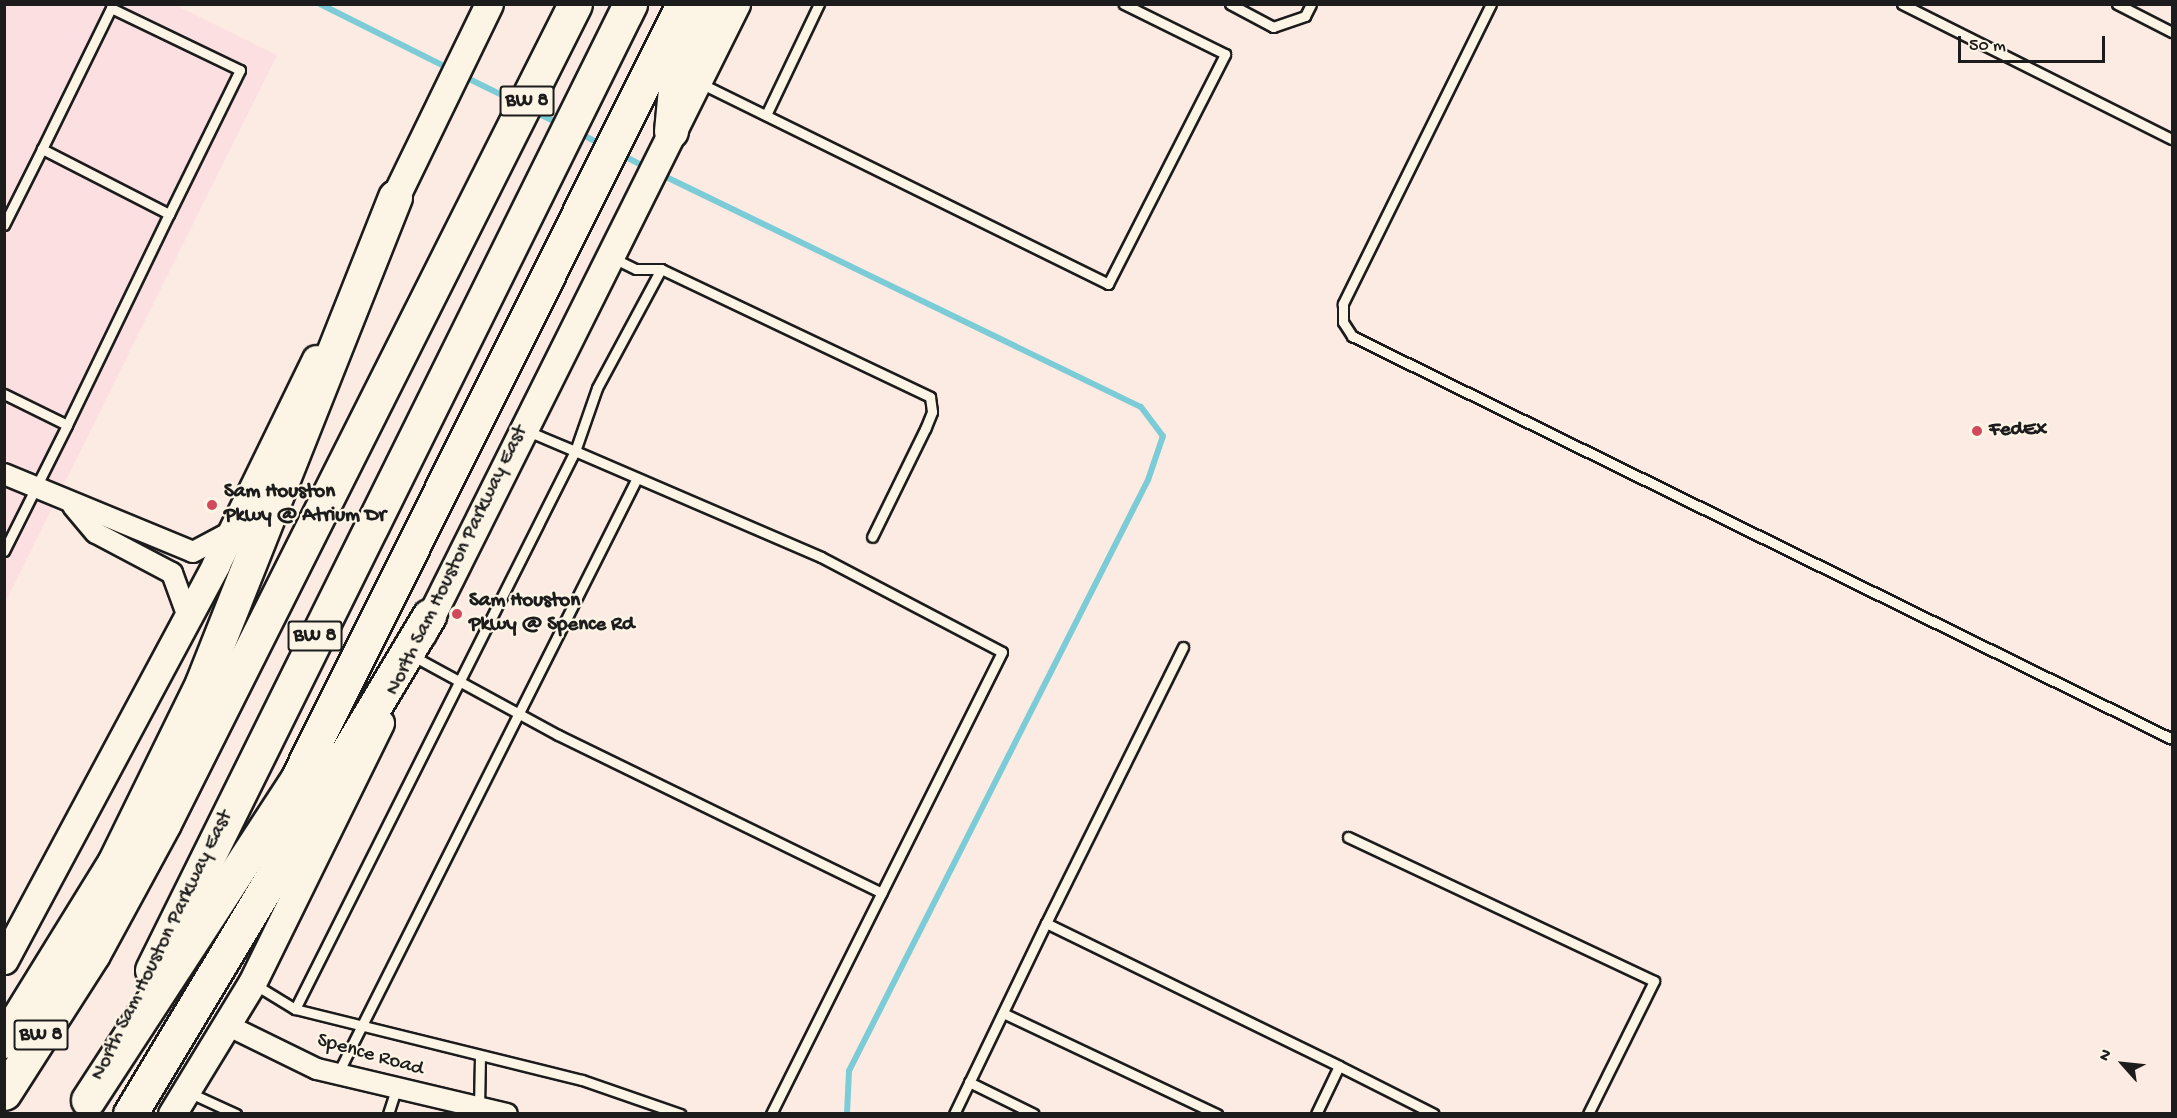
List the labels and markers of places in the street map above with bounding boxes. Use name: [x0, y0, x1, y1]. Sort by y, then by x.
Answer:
place label: FedEx: [1989, 418, 2047, 444]
marker: FedEx: [1970, 424, 1984, 438]
place label: Sam Houston Pkwy @ Atrium Dr: [224, 480, 386, 530]
marker: Sam Houston Pkwy @ Atrium Dr: [205, 498, 219, 512]
place label: Sam Houston Pkwy @ Spence Rd: [469, 589, 634, 639]
marker: Sam Houston Pkwy @ Spence Rd: [450, 607, 464, 621]

